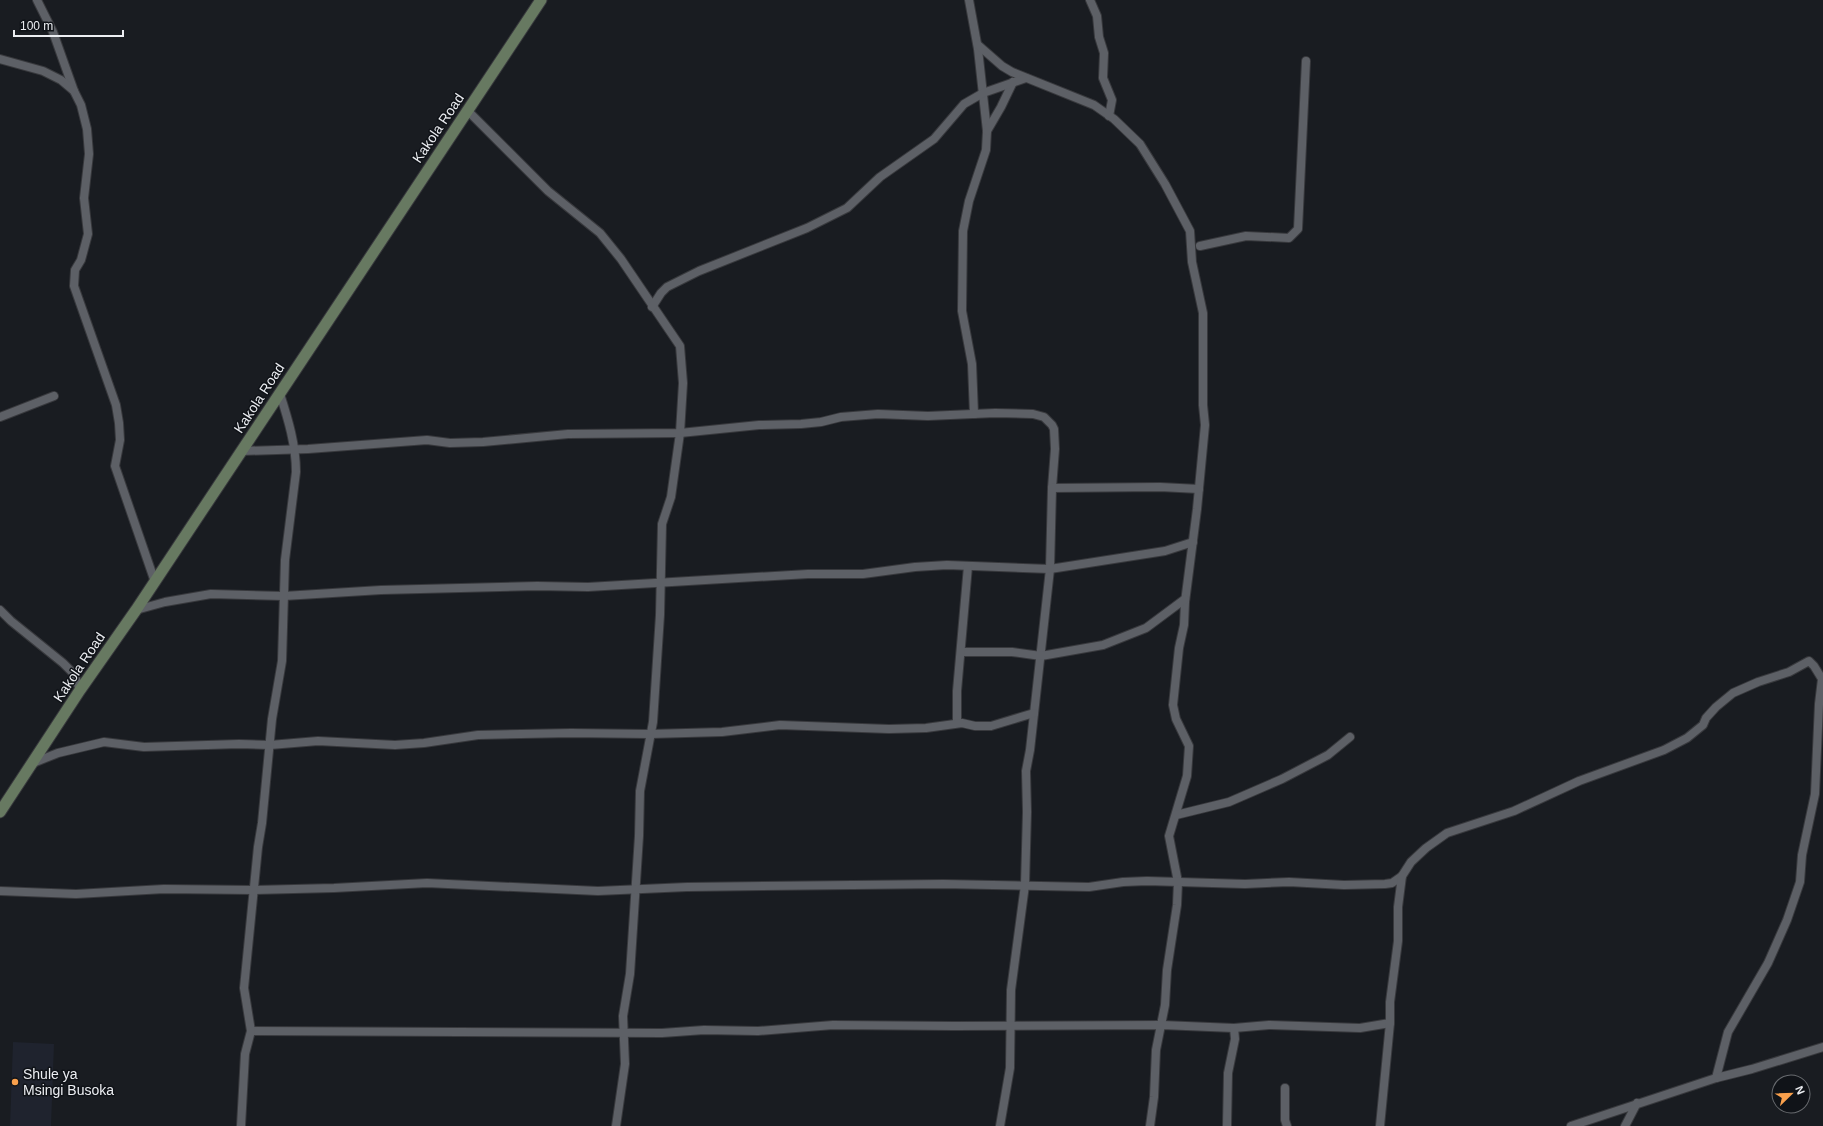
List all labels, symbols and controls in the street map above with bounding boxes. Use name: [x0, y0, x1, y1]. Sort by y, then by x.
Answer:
scale bar: [14, 12, 123, 38]
text: 100 m: [20, 19, 53, 33]
street label: Kakola Road: [409, 90, 467, 166]
street label: Kakola Road: [230, 360, 288, 436]
street label: Kakola Road: [50, 629, 108, 705]
place label: Shule ya Msingi Busoka: [23, 1066, 114, 1098]
north arrow: [1771, 1074, 1811, 1114]
marker: Shule ya Msingi Busoka: [10, 1077, 20, 1087]
text: N: [1793, 1084, 1807, 1096]

